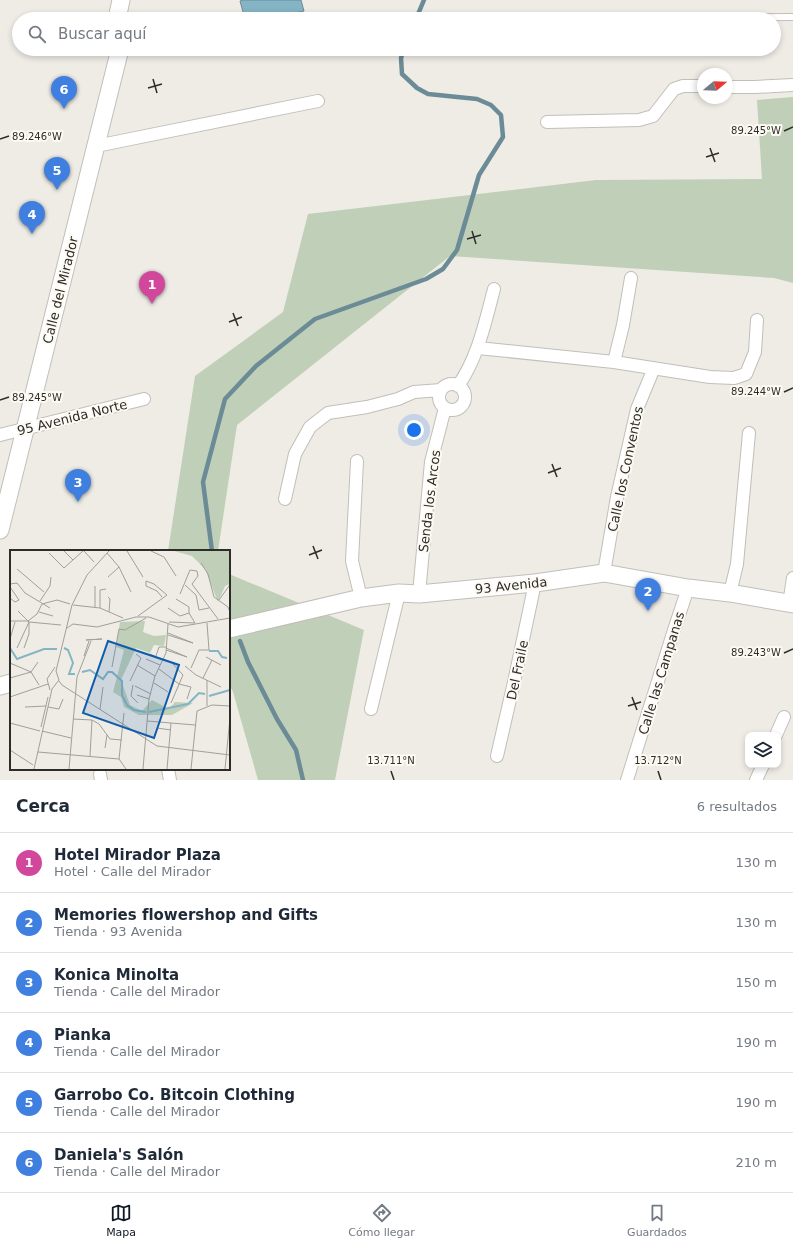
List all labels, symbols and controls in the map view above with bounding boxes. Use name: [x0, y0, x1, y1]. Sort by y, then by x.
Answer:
search box: [12, 12, 781, 56]
icon: search: [26, 23, 48, 45]
text: Buscar aquí: [58, 25, 146, 43]
north arrow: [697, 68, 733, 104]
pin: 6: [51, 76, 77, 109]
text: 89.245°W: [731, 125, 781, 136]
text: 89.246°W: [12, 131, 62, 142]
pin: 5: [44, 157, 70, 190]
pin: 4: [19, 201, 45, 234]
street label: Calle del Mirador: [40, 234, 81, 345]
pin: 1: [139, 271, 165, 304]
text: 89.244°W: [731, 386, 781, 397]
text: 89.245°W: [12, 392, 62, 403]
street label: 95 Avenida Norte: [16, 397, 129, 438]
street label: Calle los Conventos: [605, 405, 646, 533]
your location: [404, 420, 424, 440]
street label: Senda los Arcos: [416, 449, 443, 553]
pin: 3: [65, 469, 91, 502]
inset map: [10, 550, 230, 770]
street label: 93 Avenida: [474, 574, 548, 597]
pin: 2: [635, 578, 661, 611]
street label: Calle las Campanas: [636, 610, 687, 736]
street label: Del Fraile: [504, 639, 531, 701]
text: 89.243°W: [731, 647, 781, 658]
map controls: [745, 732, 781, 768]
button: layers: [745, 732, 781, 768]
text: 13.711°N: [367, 755, 415, 766]
text: 13.712°N: [634, 755, 682, 766]
text: Cerca: [16, 796, 70, 816]
text: 6 resultados: [697, 799, 777, 814]
text: Hotel Mirador Plaza: [54, 846, 221, 864]
text: 1: [24, 855, 34, 870]
text: 130 m: [735, 855, 777, 870]
text: Hotel · Calle del Mirador: [54, 864, 211, 879]
text: Memories flowershop and Gifts: [54, 906, 318, 924]
text: 2: [24, 915, 34, 930]
text: 130 m: [735, 915, 777, 930]
text: Tienda · 93 Avenida: [54, 924, 183, 939]
text: Konica Minolta: [54, 966, 179, 984]
text: 3: [24, 975, 34, 990]
text: 150 m: [735, 975, 777, 990]
text: Tienda · Calle del Mirador: [54, 984, 220, 999]
text: Pianka: [54, 1026, 111, 1044]
text: 4: [24, 1035, 34, 1050]
text: 190 m: [735, 1035, 777, 1050]
text: Tienda · Calle del Mirador: [54, 1044, 220, 1059]
text: Garrobo Co. Bitcoin Clothing: [54, 1086, 295, 1104]
text: 5: [24, 1095, 34, 1110]
text: 190 m: [735, 1095, 777, 1110]
text: Tienda · Calle del Mirador: [54, 1104, 220, 1119]
text: Daniela's Salón: [54, 1146, 184, 1164]
text: 6: [24, 1155, 34, 1170]
text: 210 m: [735, 1155, 777, 1170]
text: Tienda · Calle del Mirador: [54, 1164, 220, 1179]
tab: Mapa: [106, 1202, 136, 1239]
tab: Cómo llegar: [348, 1202, 415, 1239]
tab: Guardados: [627, 1202, 687, 1239]

